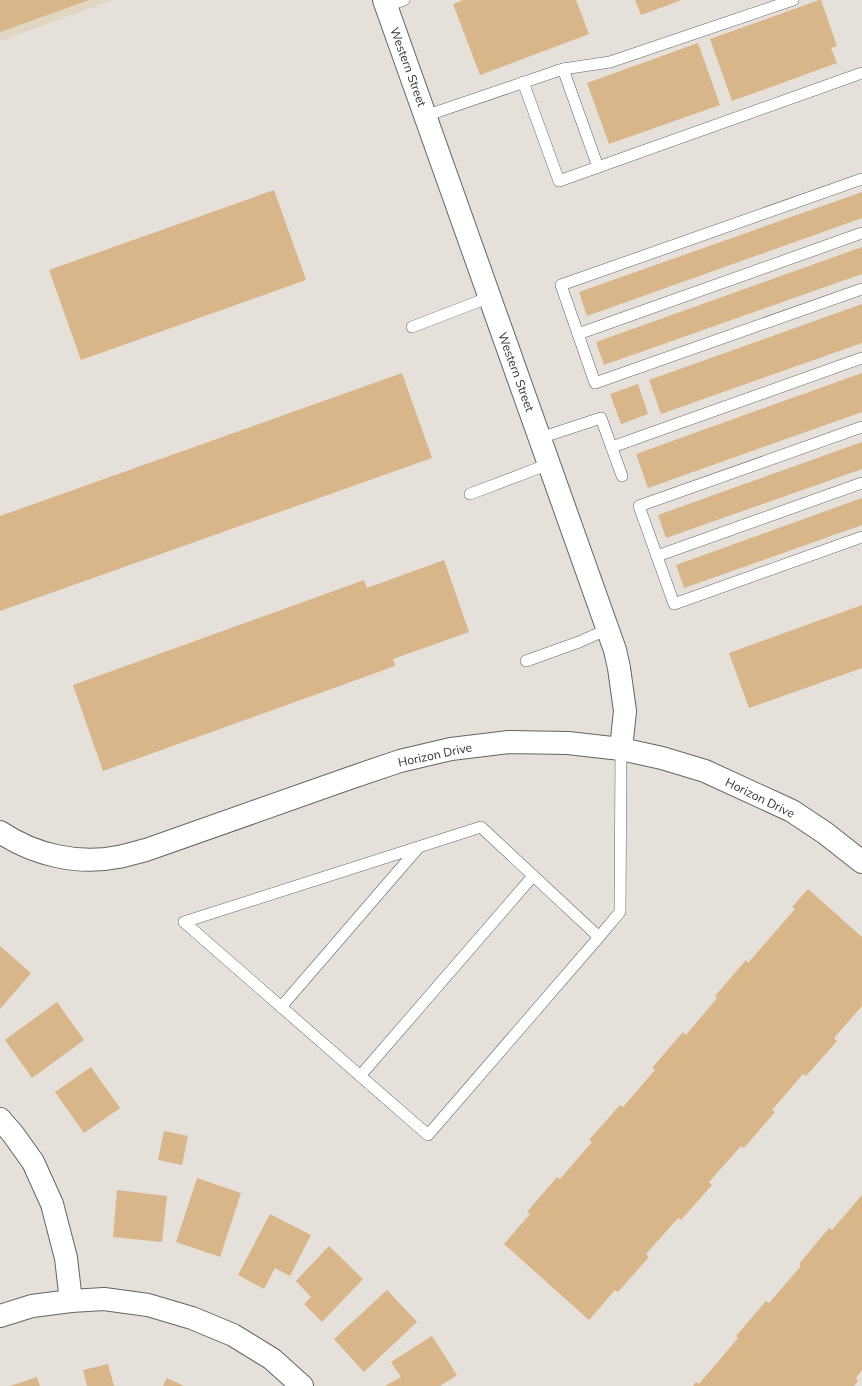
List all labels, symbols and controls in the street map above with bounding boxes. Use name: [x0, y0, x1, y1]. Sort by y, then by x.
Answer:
street label: Western Street: [387, 25, 430, 109]
street label: Western Street: [495, 330, 538, 414]
street label: Horizon Drive: [396, 739, 473, 770]
street label: Horizon Drive: [723, 774, 797, 821]

